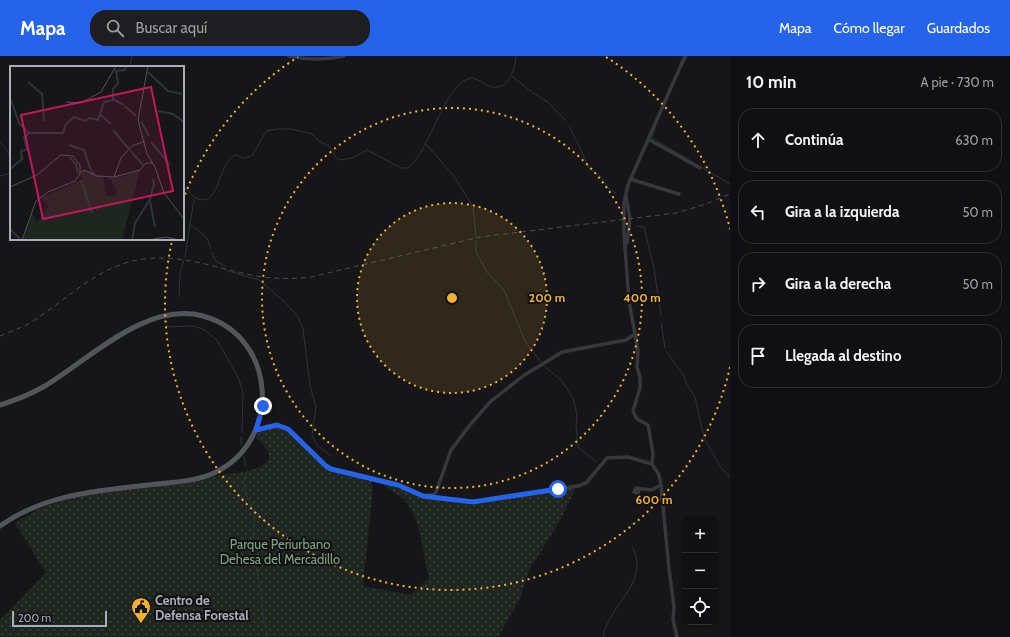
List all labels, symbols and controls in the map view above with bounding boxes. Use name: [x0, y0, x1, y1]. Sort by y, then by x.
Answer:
search box: [90, 10, 370, 46]
text: Mapa: [20, 17, 66, 40]
icon: search: [104, 17, 126, 39]
text: Buscar aquí: [136, 19, 207, 37]
text: Mapa: [779, 19, 812, 37]
text: Cómo llegar: [834, 19, 905, 37]
text: Guardados: [927, 19, 990, 37]
inset map: [10, 66, 184, 240]
text: 10 min: [746, 72, 796, 92]
text: A pie · 730 m: [920, 74, 994, 90]
icon: ahead: [747, 129, 769, 151]
text: Continúa: [785, 131, 843, 149]
text: 630 m: [955, 132, 993, 148]
icon: left: [747, 201, 769, 223]
text: Gira a la izquierda: [785, 203, 899, 221]
text: 50 m: [963, 204, 993, 220]
icon: right: [747, 273, 769, 295]
text: Gira a la derecha: [785, 275, 891, 293]
text: 50 m: [963, 276, 993, 292]
text: 200 m: [529, 290, 565, 305]
text: 400 m: [623, 290, 661, 305]
centre of rings: [445, 291, 459, 305]
icon: arrive: [747, 345, 769, 367]
text: Llegada al destino: [785, 347, 901, 365]
route end: [254, 397, 272, 415]
route start: [549, 480, 567, 498]
text: 600 m: [636, 492, 672, 507]
map controls: [682, 517, 718, 625]
button: +: [682, 517, 718, 553]
park label: Parque Periurbano Dehesa del Mercadillo: [220, 536, 340, 567]
button: −: [682, 553, 718, 589]
button: locate: [682, 589, 718, 625]
place label: Centro de Defensa Forestal: [155, 592, 249, 623]
public building icon: Centro de Defensa Forestal: [130, 596, 152, 624]
scale bar: [12, 609, 107, 628]
text: 200 m: [18, 611, 51, 625]

